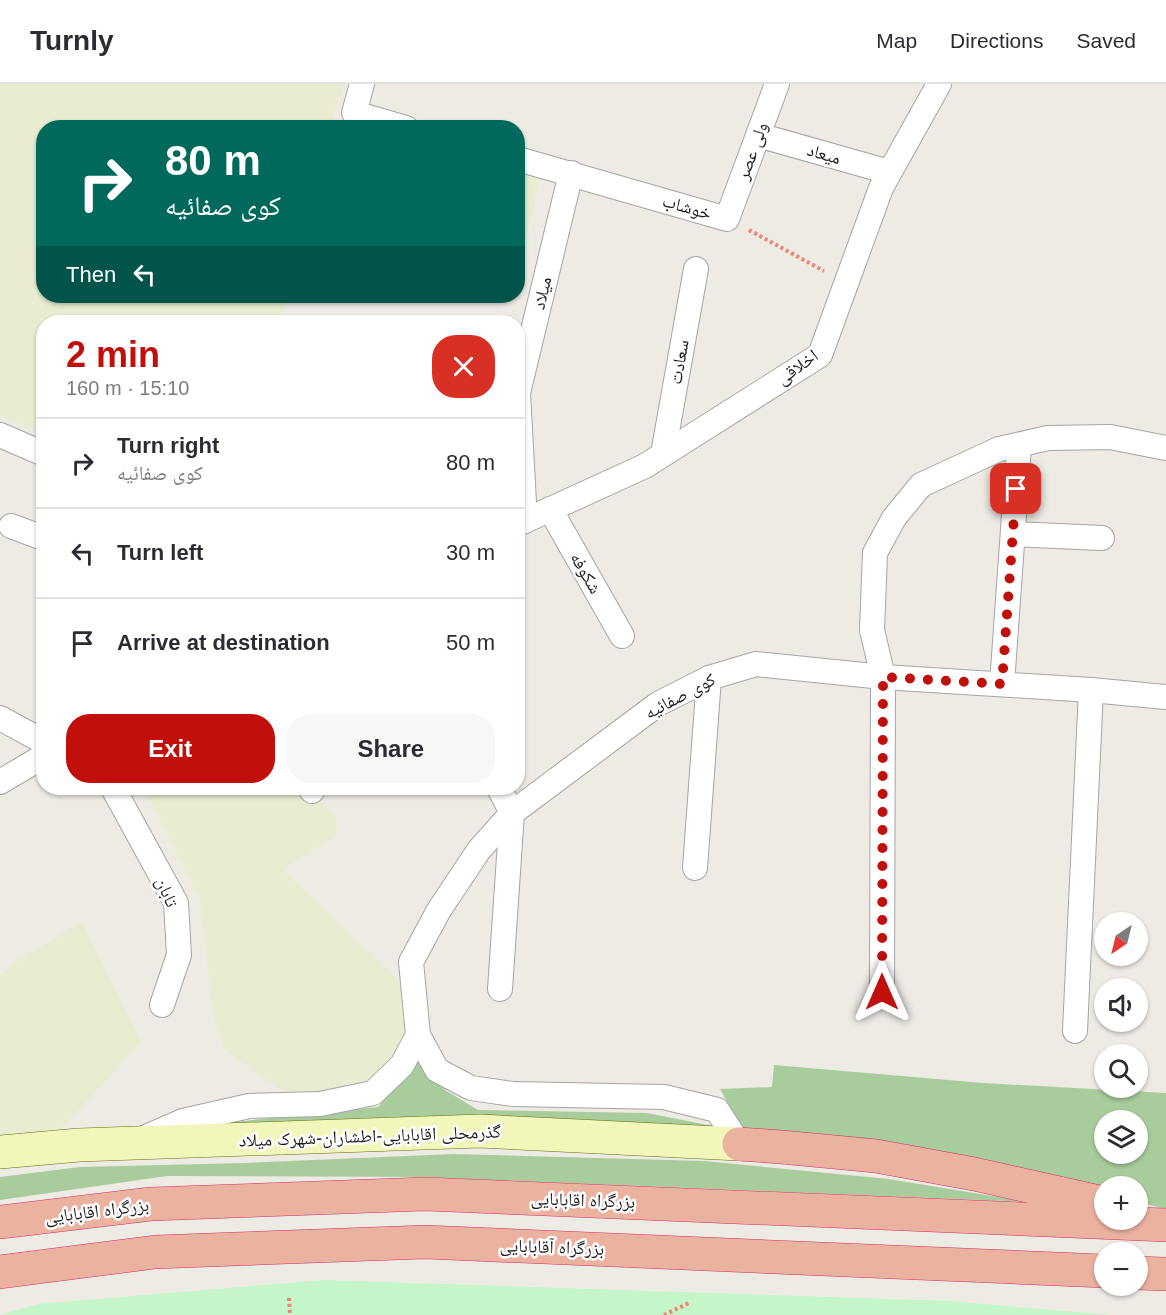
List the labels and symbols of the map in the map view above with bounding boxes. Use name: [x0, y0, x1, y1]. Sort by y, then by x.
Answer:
street label: ولی عصر: [732, 119, 773, 184]
street label: میعاد: [805, 140, 843, 169]
street label: خوشاب: [660, 190, 714, 224]
street label: میلاد: [529, 275, 556, 311]
street label: سعادت: [665, 338, 693, 386]
street label: اخلاقی: [772, 345, 822, 390]
pin: [990, 463, 1041, 514]
street label: شکوفه: [566, 549, 606, 597]
street label: کوی صفائیه: [641, 669, 720, 724]
street label: تابان: [151, 874, 182, 910]
north arrow: [1094, 912, 1148, 966]
position arrow: [850, 960, 914, 1024]
street label: گذرمحلی اقابابایی-اطشاران-شهرک میلاد: [239, 1121, 502, 1152]
street label: بزرگراه اقابابایی: [530, 1188, 636, 1213]
street label: بزرگراه اقابابایی: [44, 1195, 150, 1228]
street label: بزرگراه آقابابایی: [499, 1235, 605, 1260]

